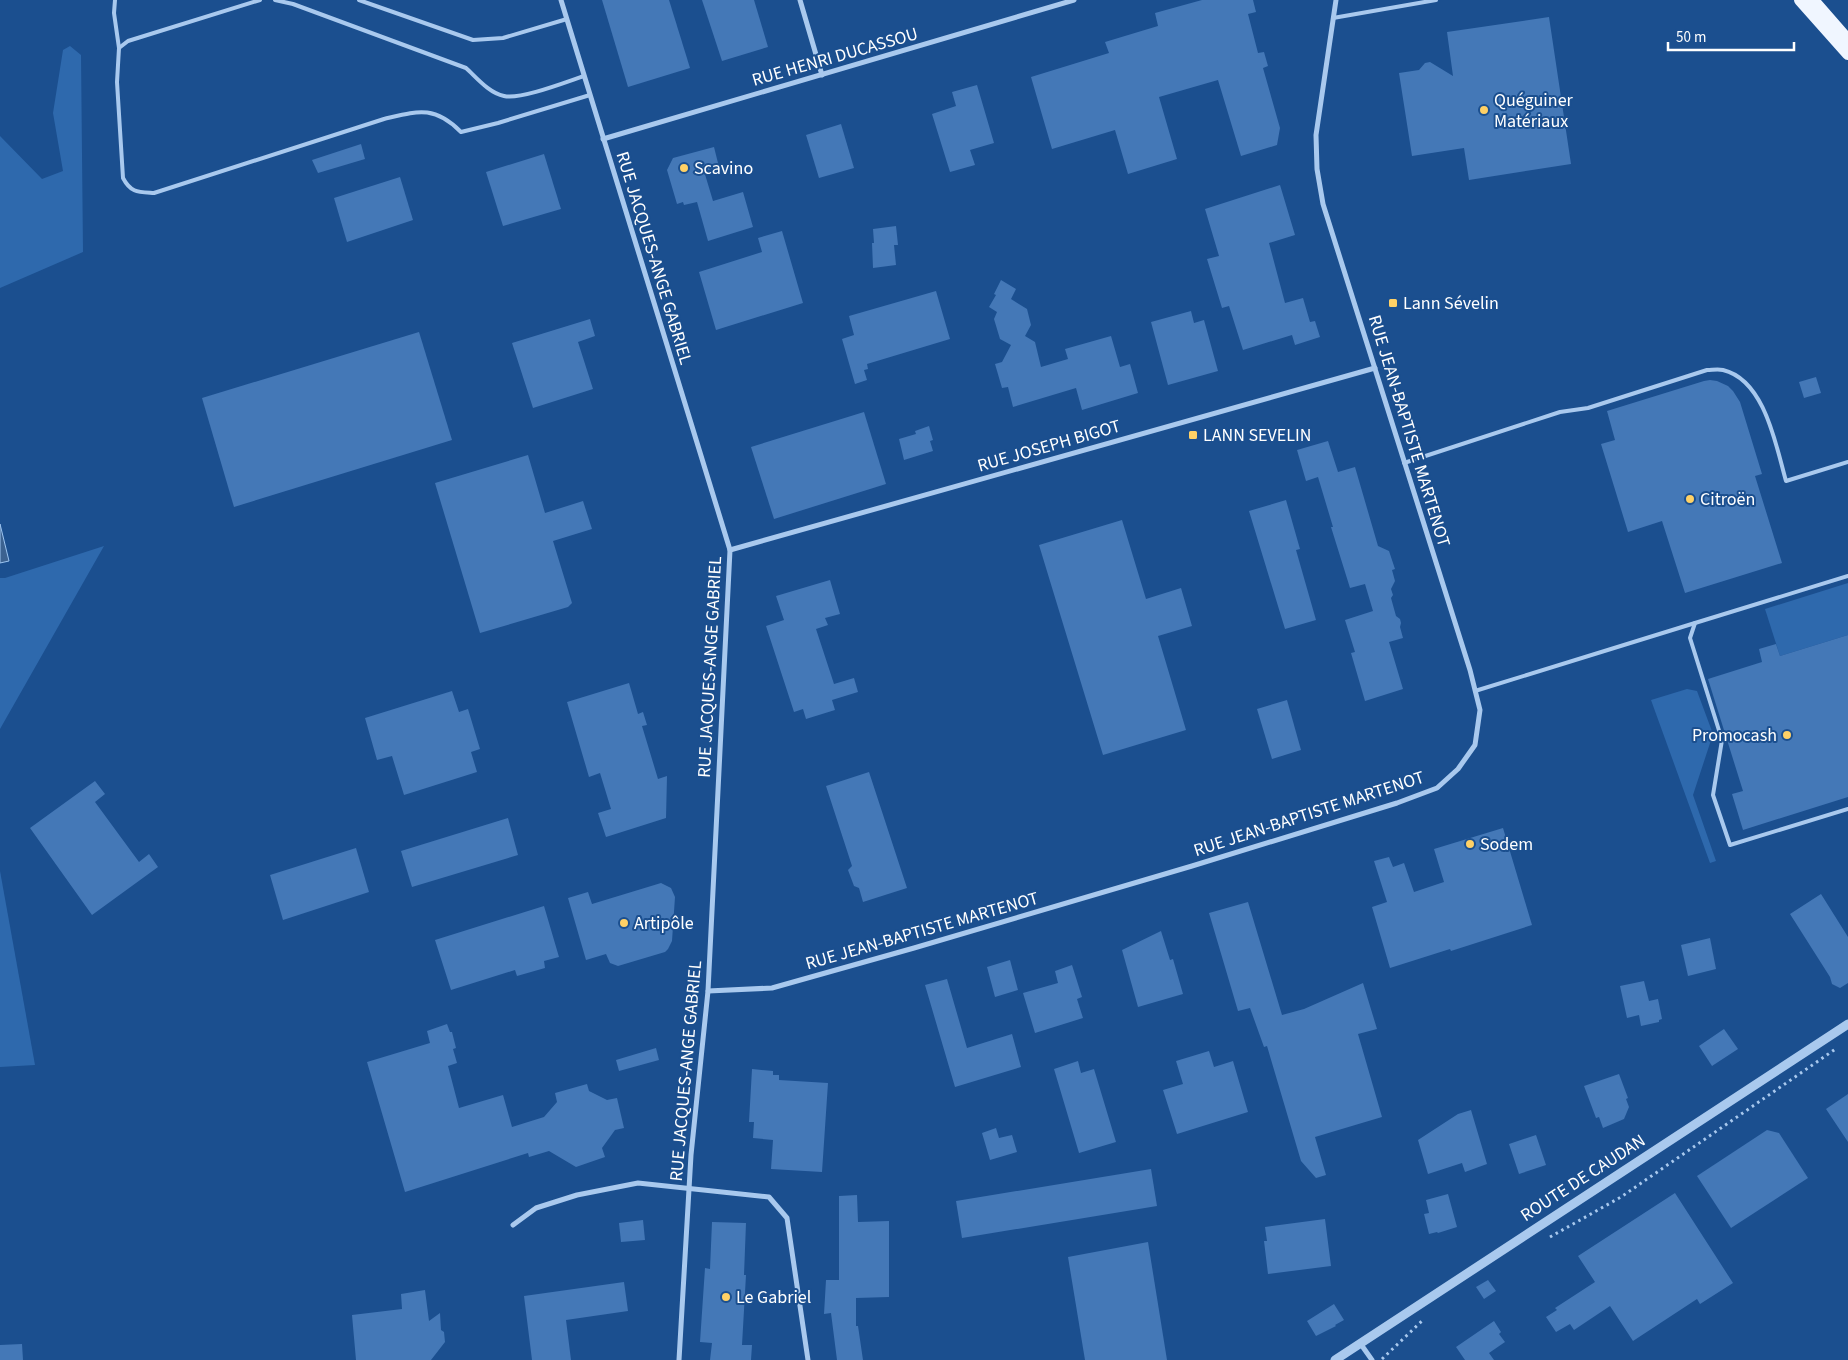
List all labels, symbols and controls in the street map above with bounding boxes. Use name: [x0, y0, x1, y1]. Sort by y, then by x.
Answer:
scale bar: [1668, 20, 1794, 52]
street label: RUE HENRI DUCASSOU: [749, 21, 921, 93]
text: 50 m: [1676, 27, 1706, 48]
place label: Quéguiner Matériaux: [1494, 88, 1574, 134]
marker: Quéguiner Matériaux: [1478, 104, 1490, 116]
street label: RUE JACQUES-ANGE GABRIEL: [610, 148, 698, 368]
place label: Scavino: [694, 156, 753, 181]
marker: Scavino: [678, 162, 690, 174]
place label: Lann Sévelin: [1403, 291, 1499, 316]
marker: Lann Sévelin: [1387, 297, 1399, 309]
street label: RUE JEAN-BAPTISTE MARTENOT: [1362, 312, 1456, 550]
street label: RUE JOSEPH BIGOT: [975, 414, 1124, 478]
place label: LANN SEVELIN: [1203, 423, 1311, 448]
marker: LANN SEVELIN: [1187, 429, 1199, 441]
place label: Citroën: [1700, 487, 1755, 512]
marker: Citroën: [1684, 493, 1696, 505]
street label: RUE JACQUES-ANGE GABRIEL: [692, 555, 728, 778]
place label: Promocash: [1692, 723, 1777, 748]
marker: Promocash: [1781, 729, 1793, 741]
street label: RUE JEAN-BAPTISTE MARTENOT: [1190, 765, 1428, 863]
place label: Sodem: [1480, 832, 1533, 857]
marker: Sodem: [1464, 838, 1476, 850]
street label: RUE JEAN-BAPTISTE MARTENOT: [803, 886, 1042, 976]
place label: Artipôle: [634, 911, 694, 936]
marker: Artipôle: [618, 917, 630, 929]
street label: RUE JACQUES-ANGE GABRIEL: [664, 959, 708, 1182]
street label: ROUTE DE CAUDAN: [1516, 1128, 1650, 1228]
place label: Le Gabriel: [736, 1285, 811, 1310]
marker: Le Gabriel: [720, 1291, 732, 1303]

